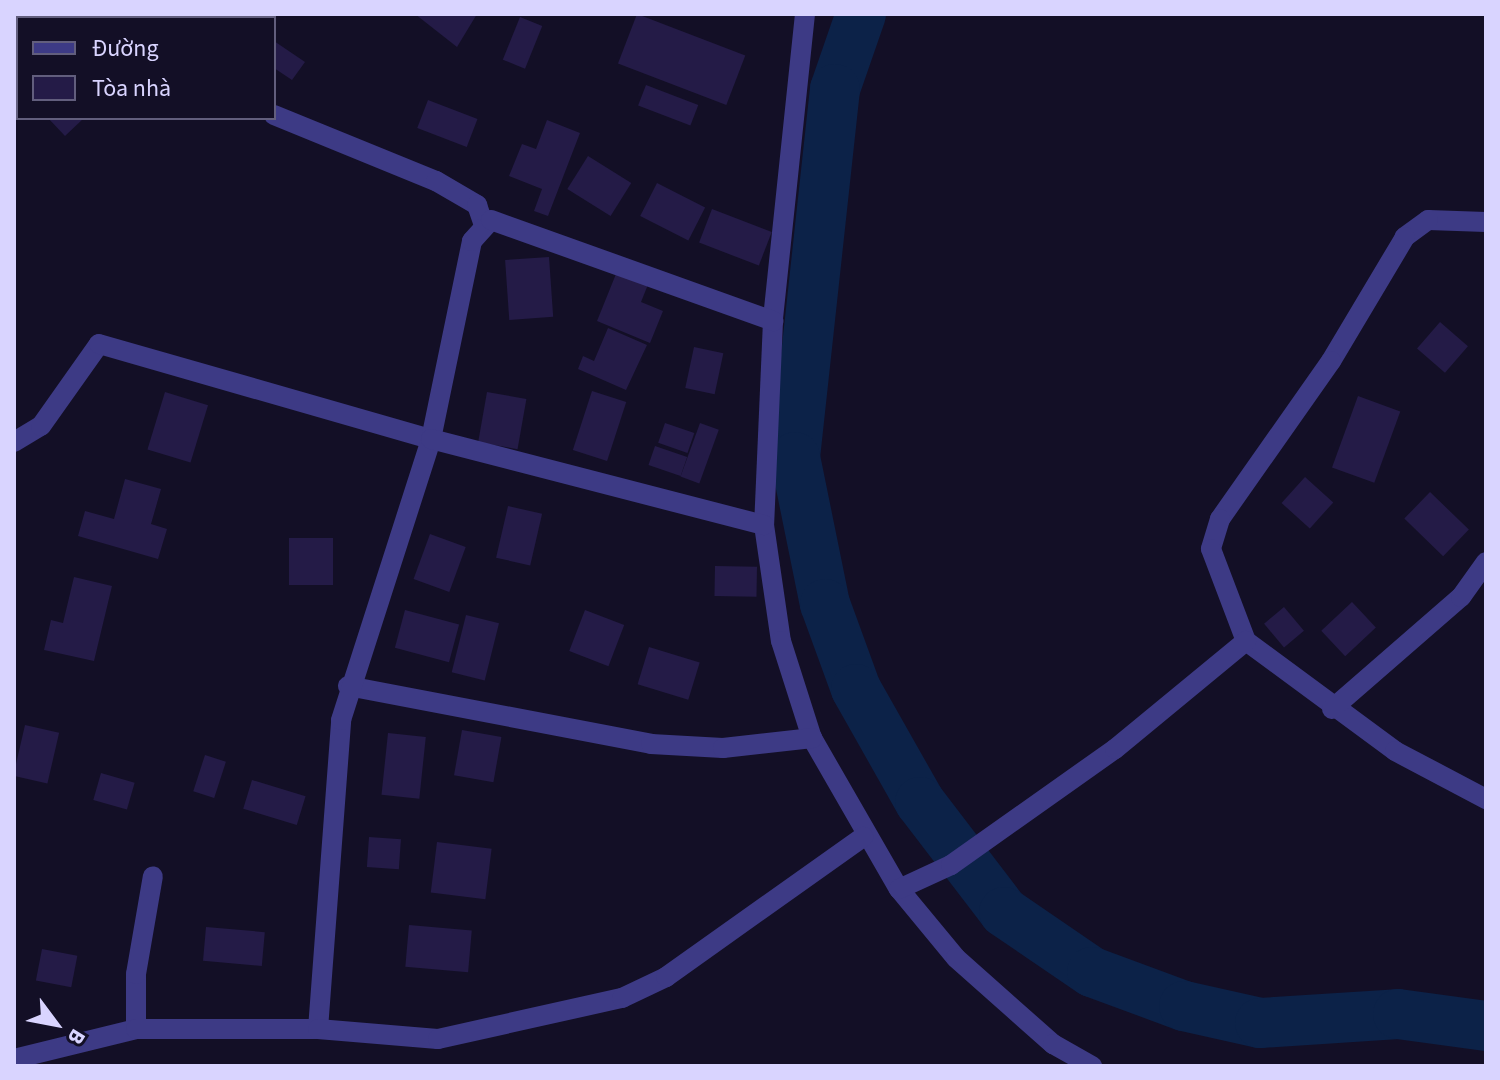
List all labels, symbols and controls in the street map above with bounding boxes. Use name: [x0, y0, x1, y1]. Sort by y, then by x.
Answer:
legend: [16, 16, 276, 120]
text: Đường: [92, 31, 159, 66]
text: Tòa nhà: [92, 71, 171, 106]
north arrow: [16, 984, 96, 1064]
text: B: [59, 1023, 93, 1051]

